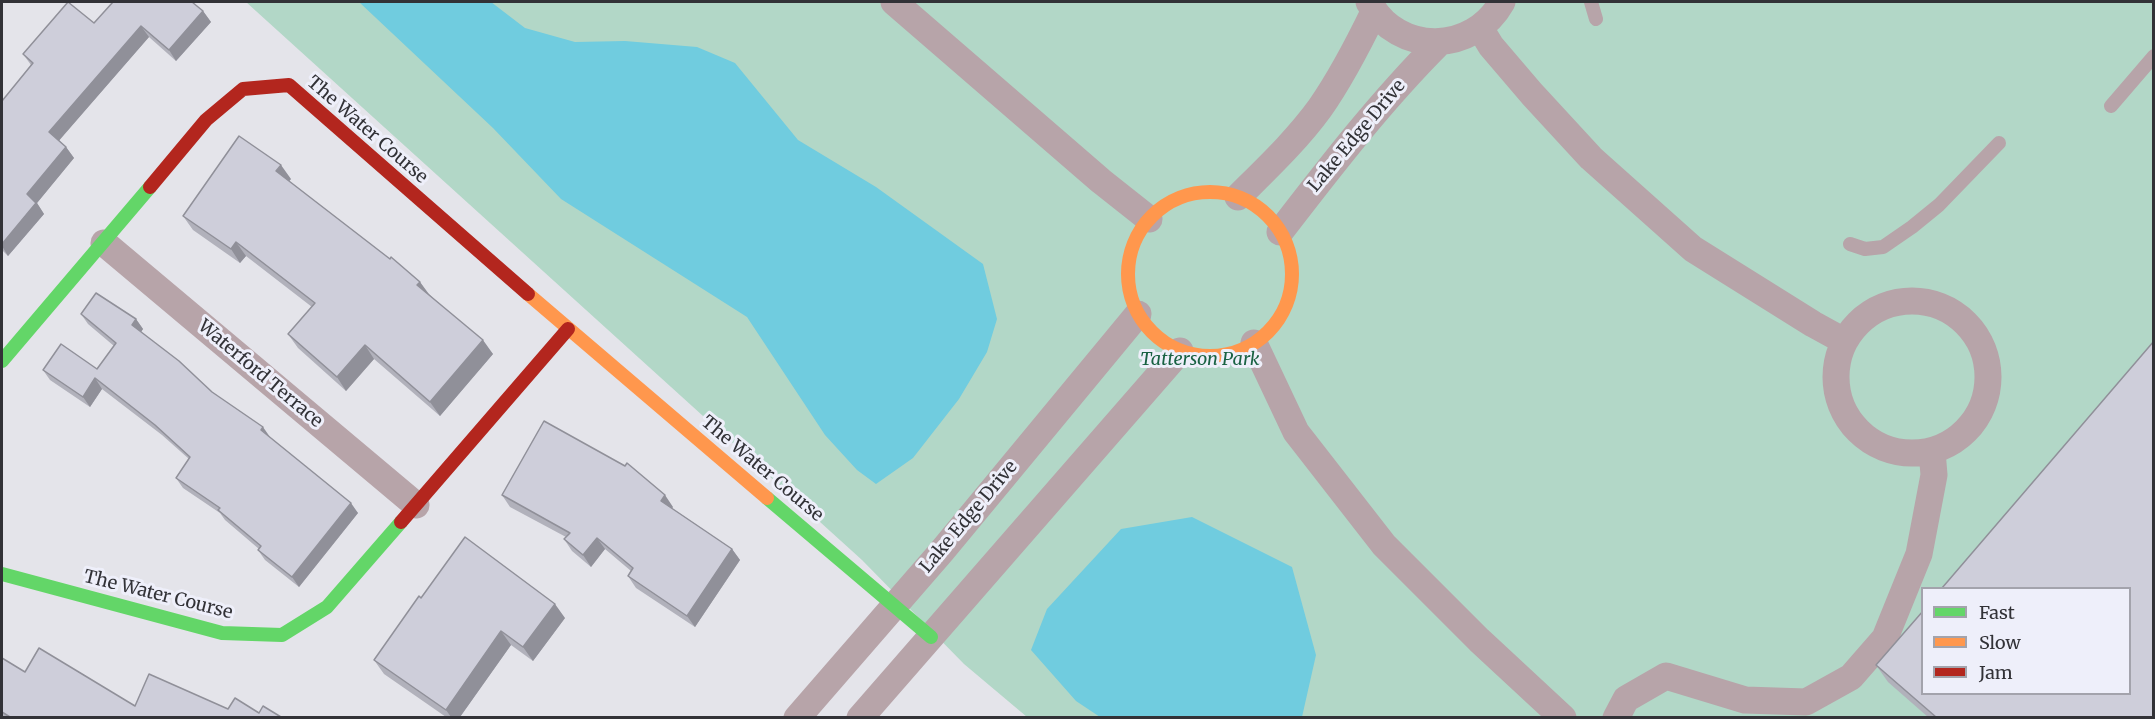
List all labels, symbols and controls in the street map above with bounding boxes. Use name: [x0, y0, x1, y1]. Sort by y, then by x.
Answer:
street label: The Water Course: [302, 72, 432, 188]
street label: Lake Edge Drive: [1304, 76, 1410, 196]
street label: Waterford Terrace: [193, 316, 327, 432]
park label: Tatterson Park: [1140, 349, 1260, 371]
street label: The Water Course: [697, 412, 827, 526]
street label: Lake Edge Drive: [916, 457, 1022, 577]
street label: The Water Course: [81, 566, 235, 624]
legend: [1921, 587, 2131, 695]
text: Fast: [1979, 601, 2015, 624]
text: Slow: [1979, 631, 2021, 654]
text: Jam: [1979, 661, 2013, 684]

